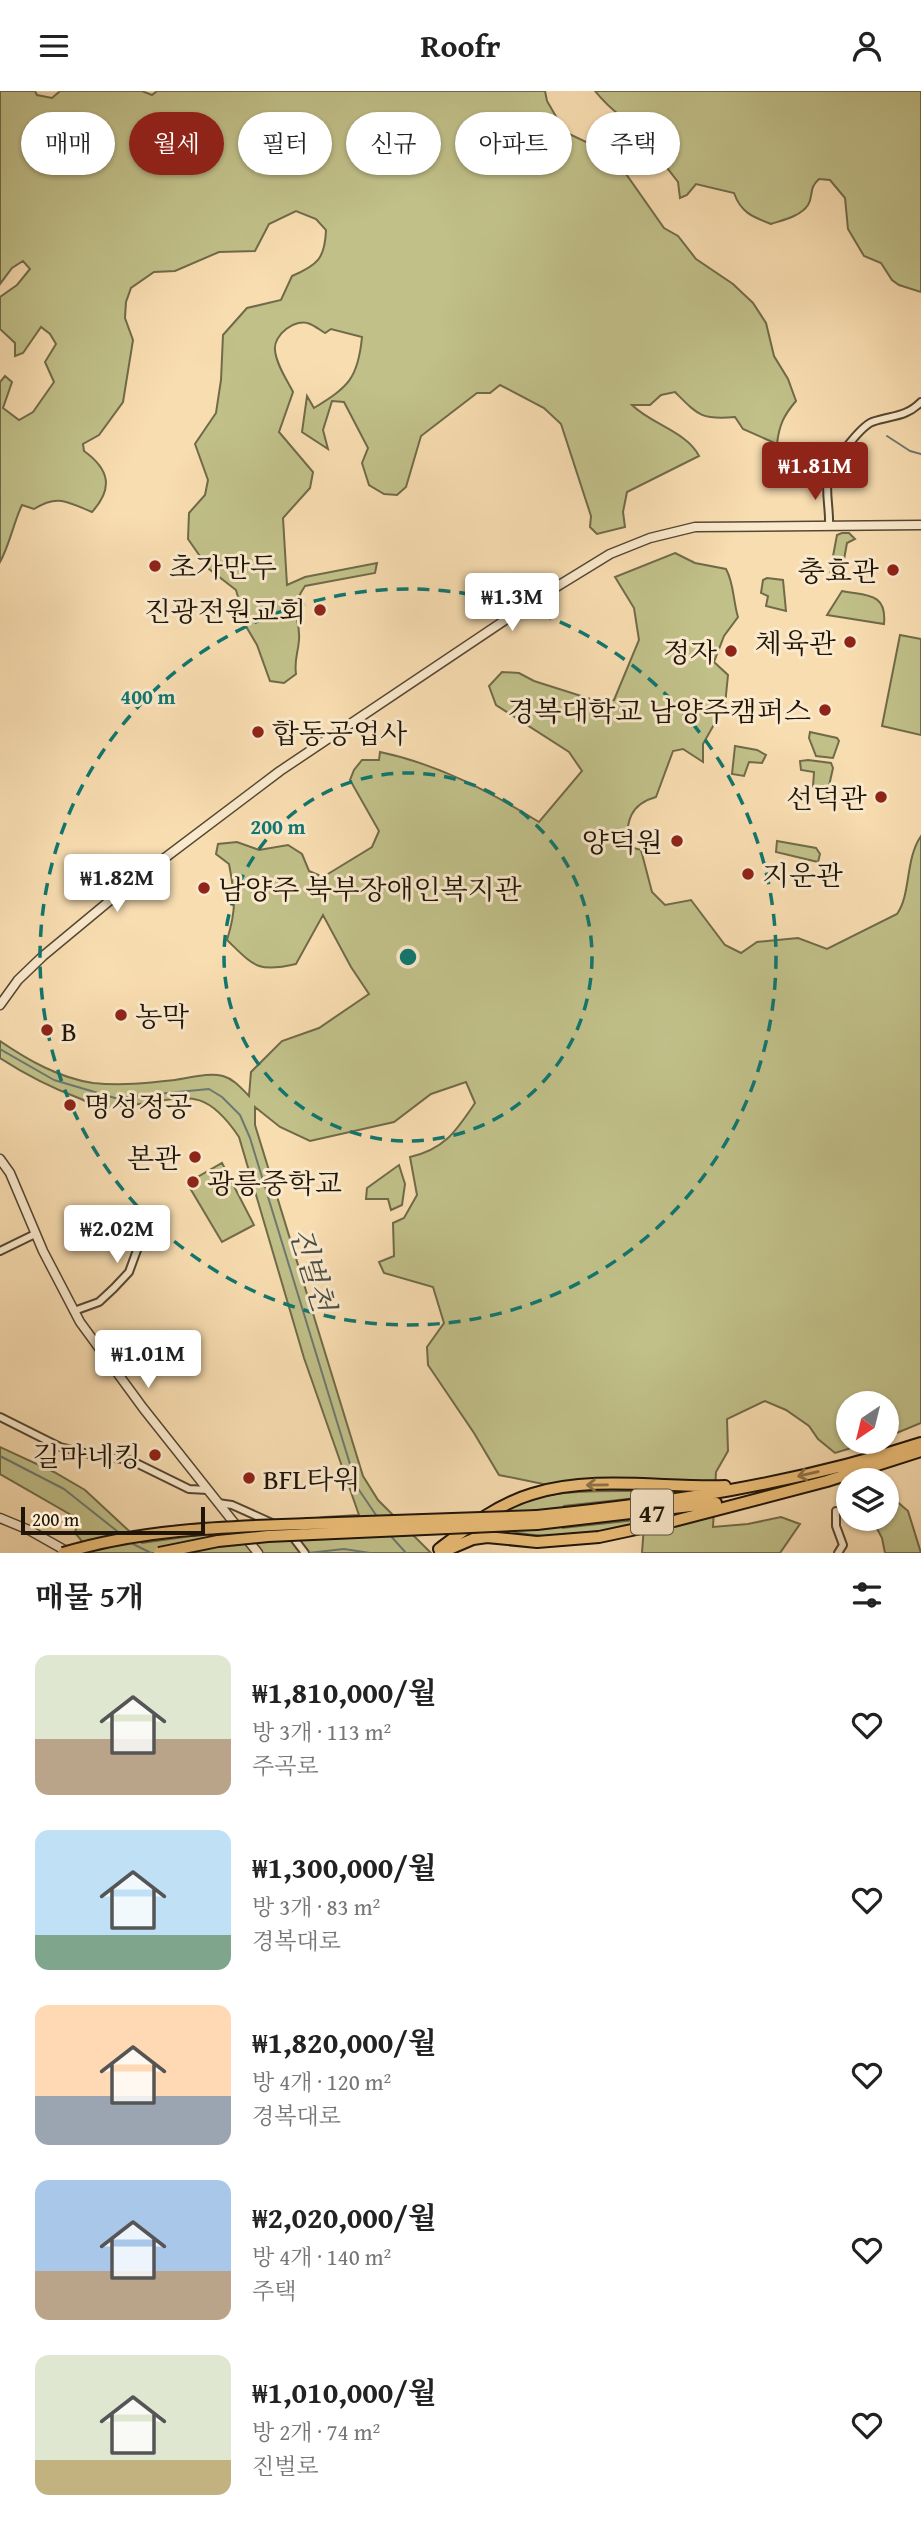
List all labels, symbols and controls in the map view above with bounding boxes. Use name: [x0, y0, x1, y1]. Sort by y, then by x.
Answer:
text: Roofr: [421, 22, 500, 69]
icon: menu: [35, 27, 73, 65]
icon: person: [848, 27, 886, 65]
chip: 매매: [21, 112, 115, 175]
chip: 월세: [129, 112, 224, 175]
chip: 필터: [238, 112, 332, 175]
chip: 신규: [346, 112, 441, 175]
chip: 아파트: [455, 112, 572, 175]
chip: 주택: [586, 112, 680, 175]
pin: ₩1.81M: [758, 443, 872, 502]
text: ₩1.81M: [778, 448, 852, 481]
place label: 초가만두: [169, 546, 277, 587]
place label: 충효관: [798, 550, 879, 591]
marker: 초가만두: [147, 558, 163, 574]
marker: 충효관: [885, 562, 901, 578]
pin: ₩1.3M: [463, 573, 561, 633]
text: ₩1.3M: [481, 579, 543, 612]
place label: 진광전원교회: [144, 590, 306, 631]
marker: 진광전원교회: [312, 602, 328, 618]
place label: 체육관: [755, 622, 836, 663]
place label: 정자: [663, 631, 717, 672]
marker: 체육관: [842, 634, 858, 650]
marker: 정자: [723, 643, 739, 659]
text: 400 m: [120, 681, 176, 712]
place label: 경복대학교 남양주캠퍼스: [507, 690, 811, 731]
marker: 경복대학교 남양주캠퍼스: [817, 702, 833, 718]
place label: 합동공업사: [272, 712, 407, 753]
marker: 합동공업사: [250, 724, 266, 740]
place label: 선덕관: [786, 777, 867, 818]
marker: 선덕관: [873, 789, 889, 805]
text: 200 m: [250, 811, 306, 842]
place label: 양덕원: [582, 821, 663, 862]
marker: 양덕원: [669, 833, 685, 849]
place label: 지운관: [762, 854, 843, 895]
pin: ₩1.82M: [60, 855, 174, 914]
text: ₩1.82M: [80, 860, 154, 893]
marker: 지운관: [740, 866, 756, 882]
place label: 남양주 북부장애인복지관: [218, 868, 522, 909]
marker: 남양주 북부장애인복지관: [196, 880, 212, 896]
centre of rings: [396, 945, 420, 969]
place label: 농막: [135, 995, 189, 1036]
marker: 농막: [113, 1007, 129, 1023]
place label: B: [61, 1010, 77, 1051]
marker: B: [39, 1022, 55, 1038]
place label: 명성정공: [84, 1085, 192, 1126]
marker: 명성정공: [62, 1097, 78, 1113]
place label: 본관: [127, 1137, 181, 1178]
marker: 본관: [187, 1149, 203, 1165]
place label: 광릉중학교: [207, 1162, 342, 1203]
marker: 광릉중학교: [185, 1174, 201, 1190]
pin: ₩2.02M: [60, 1205, 174, 1265]
text: ₩2.02M: [80, 1211, 154, 1244]
water label: 진벌천: [279, 1221, 347, 1319]
pin: ₩1.01M: [91, 1331, 205, 1390]
text: ₩1.01M: [111, 1336, 185, 1369]
north arrow: [836, 1391, 900, 1454]
map controls: [836, 1391, 899, 1531]
place label: 길마네킹: [33, 1435, 141, 1476]
marker: 길마네킹: [147, 1447, 163, 1463]
place label: BFL타워: [263, 1458, 360, 1499]
one-way arrow: [797, 1468, 820, 1481]
button: layers: [836, 1468, 899, 1531]
marker: BFL타워: [241, 1470, 257, 1486]
one-way arrow: [585, 1478, 608, 1492]
road number: 47: [631, 1489, 673, 1535]
scale bar: [21, 1504, 205, 1536]
text: 200 m: [32, 1505, 79, 1533]
text: 매물 5개: [35, 1574, 144, 1618]
icon: filters: [848, 1576, 886, 1614]
text: ₩1,810,000/월: [252, 1670, 437, 1714]
icon: home: [91, 1683, 175, 1767]
icon: heart: [848, 1706, 886, 1744]
text: 방 3개 · 113 m²: [252, 1715, 391, 1748]
text: 주곡로: [252, 1749, 319, 1782]
text: ₩1,300,000/월: [252, 1845, 437, 1889]
icon: home: [91, 1858, 175, 1942]
icon: heart: [848, 1881, 886, 1919]
text: 방 3개 · 83 m²: [252, 1890, 380, 1923]
text: 경복대로: [252, 1924, 341, 1957]
text: ₩1,820,000/월: [252, 2020, 437, 2064]
icon: home: [91, 2033, 175, 2117]
icon: heart: [848, 2056, 886, 2094]
text: 방 4개 · 120 m²: [252, 2065, 391, 2098]
text: 경복대로: [252, 2099, 341, 2132]
text: ₩2,020,000/월: [252, 2195, 437, 2239]
icon: home: [91, 2208, 175, 2292]
icon: heart: [848, 2231, 886, 2269]
text: 방 4개 · 140 m²: [252, 2240, 391, 2273]
text: 주택: [252, 2274, 296, 2307]
text: ₩1,010,000/월: [252, 2370, 437, 2414]
icon: home: [91, 2383, 175, 2467]
icon: heart: [848, 2406, 886, 2444]
text: 방 2개 · 74 m²: [252, 2415, 380, 2448]
text: 진벌로: [252, 2449, 319, 2482]

